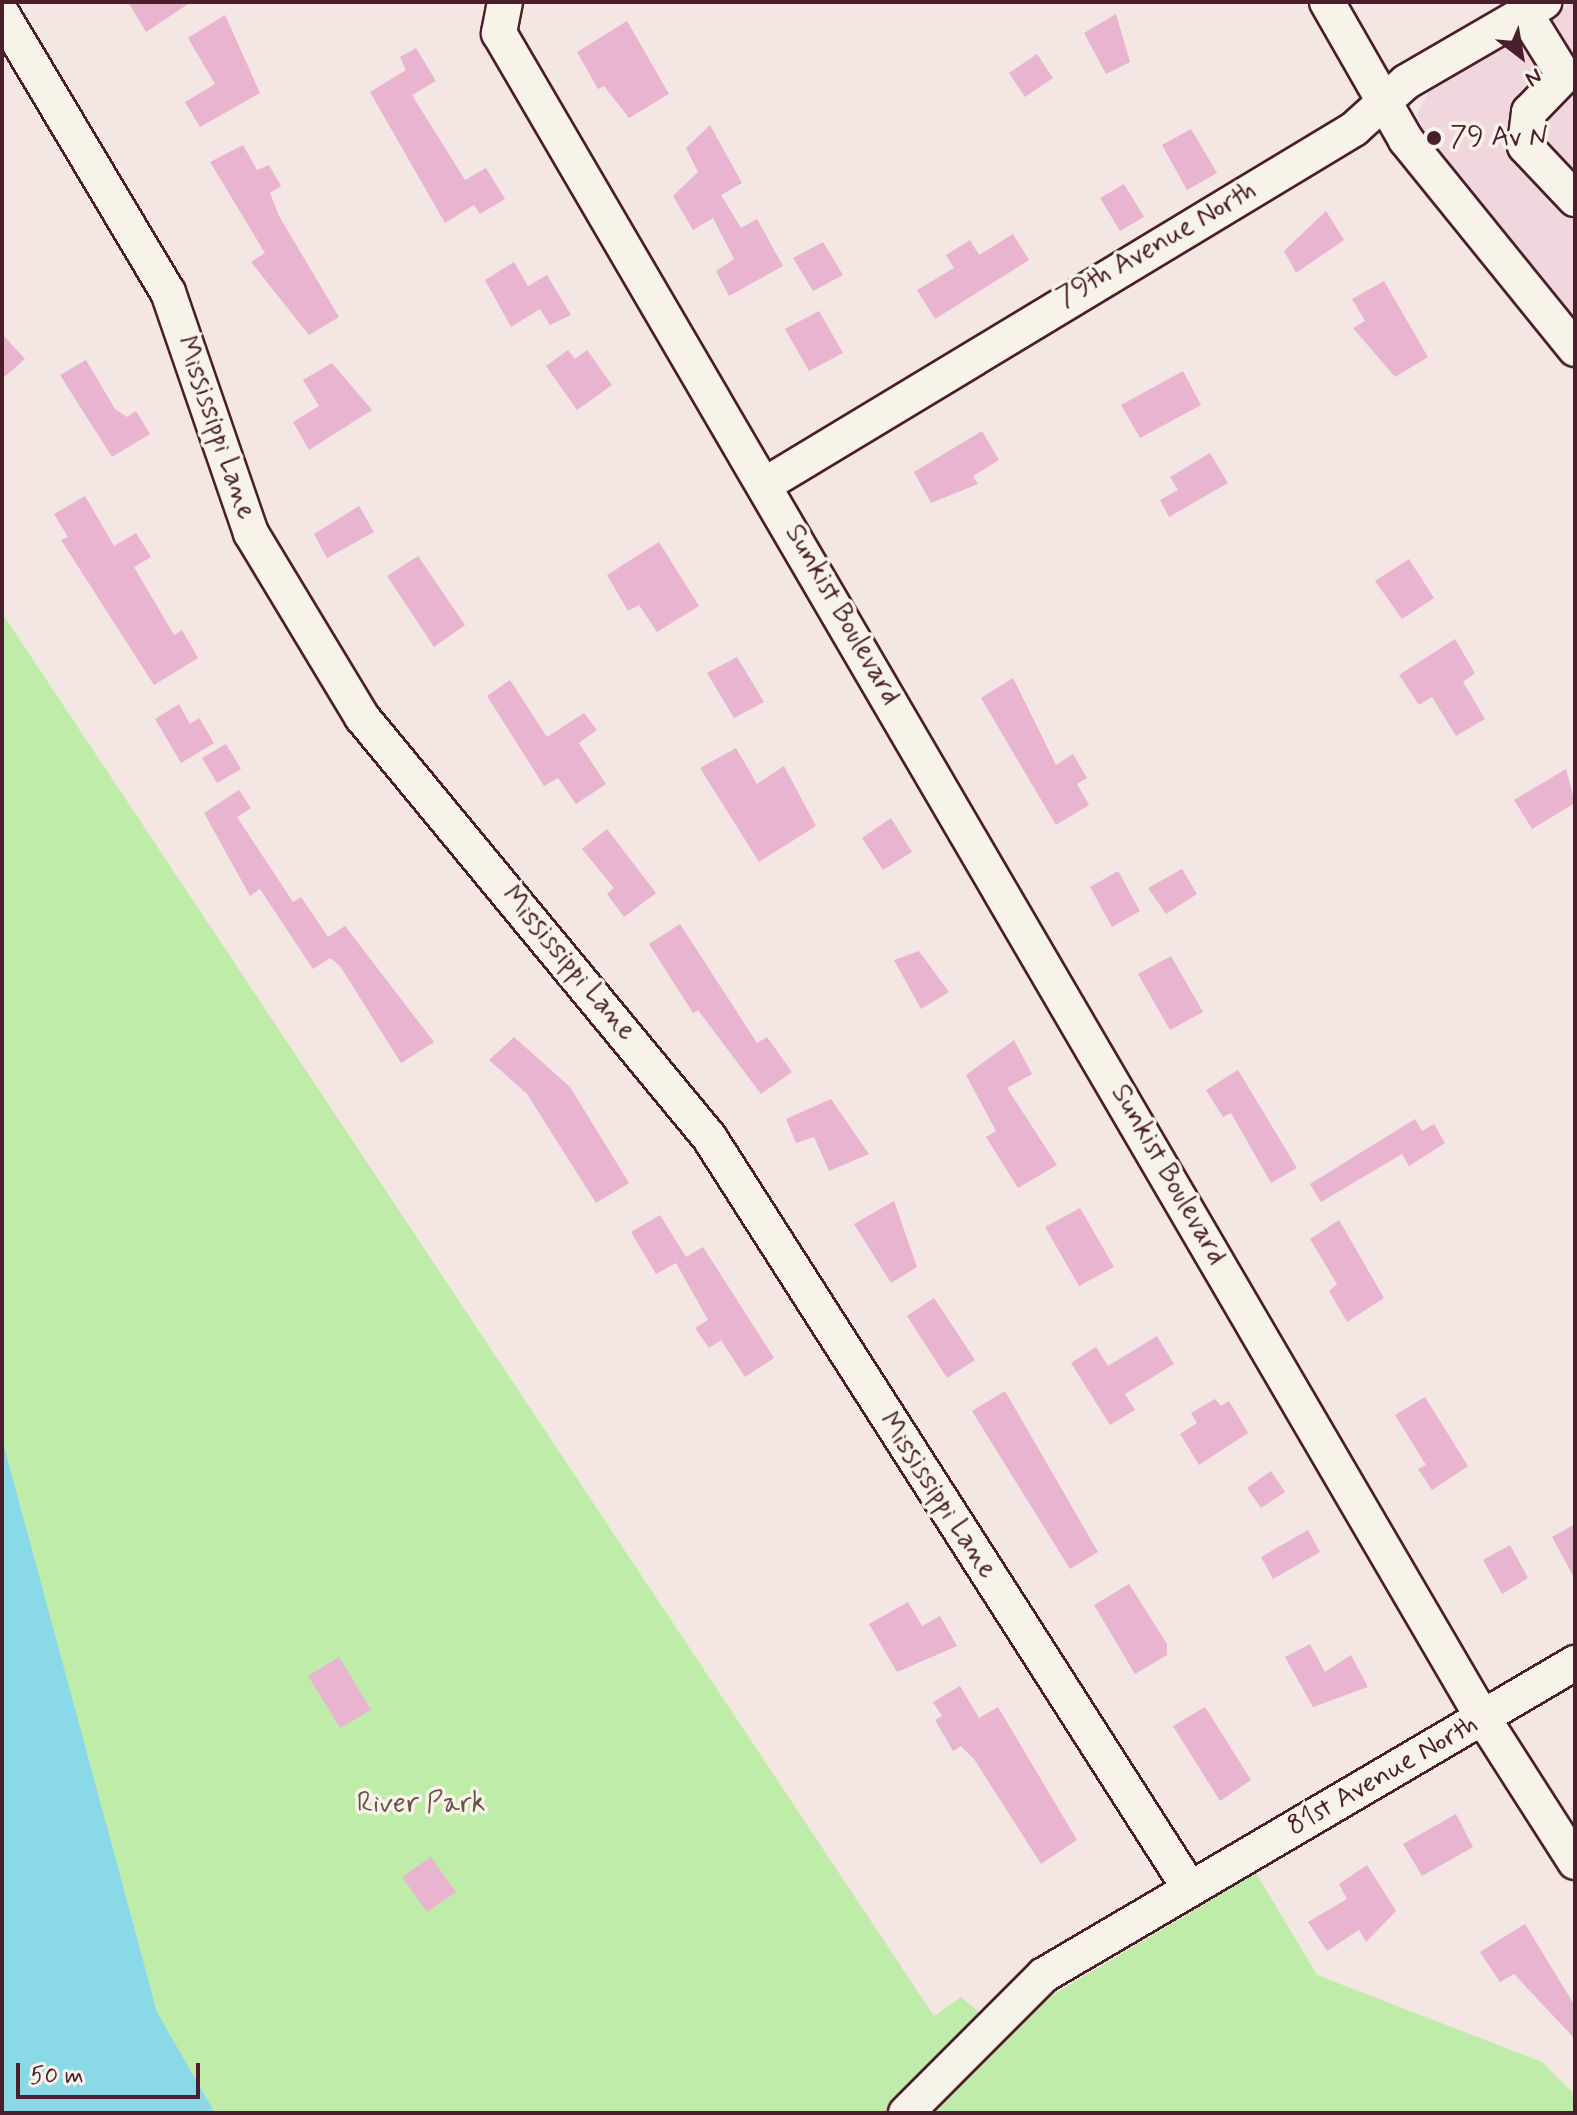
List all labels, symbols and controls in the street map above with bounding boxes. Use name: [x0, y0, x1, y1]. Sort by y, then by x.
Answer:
north arrow: [1481, 16, 1561, 96]
text: N: [1520, 61, 1547, 92]
place label: 79 Av N: [1450, 121, 1548, 155]
marker: 79 Av N: [1425, 129, 1443, 147]
street label: 79th Avenue North: [1051, 174, 1263, 316]
street label: Mississippi Lane: [168, 333, 262, 523]
street label: Sunkist Boulevard: [777, 519, 907, 711]
street label: Mississippi Lane: [495, 881, 641, 1047]
street label: Sunkist Boulevard: [1103, 1079, 1233, 1271]
street label: Mississippi Lane: [872, 1408, 1002, 1584]
street label: 81st Avenue North: [1282, 1708, 1484, 1844]
park label: River Park: [358, 1787, 484, 1821]
scale bar: [20, 2047, 204, 2097]
text: 50 m: [30, 2061, 84, 2092]

